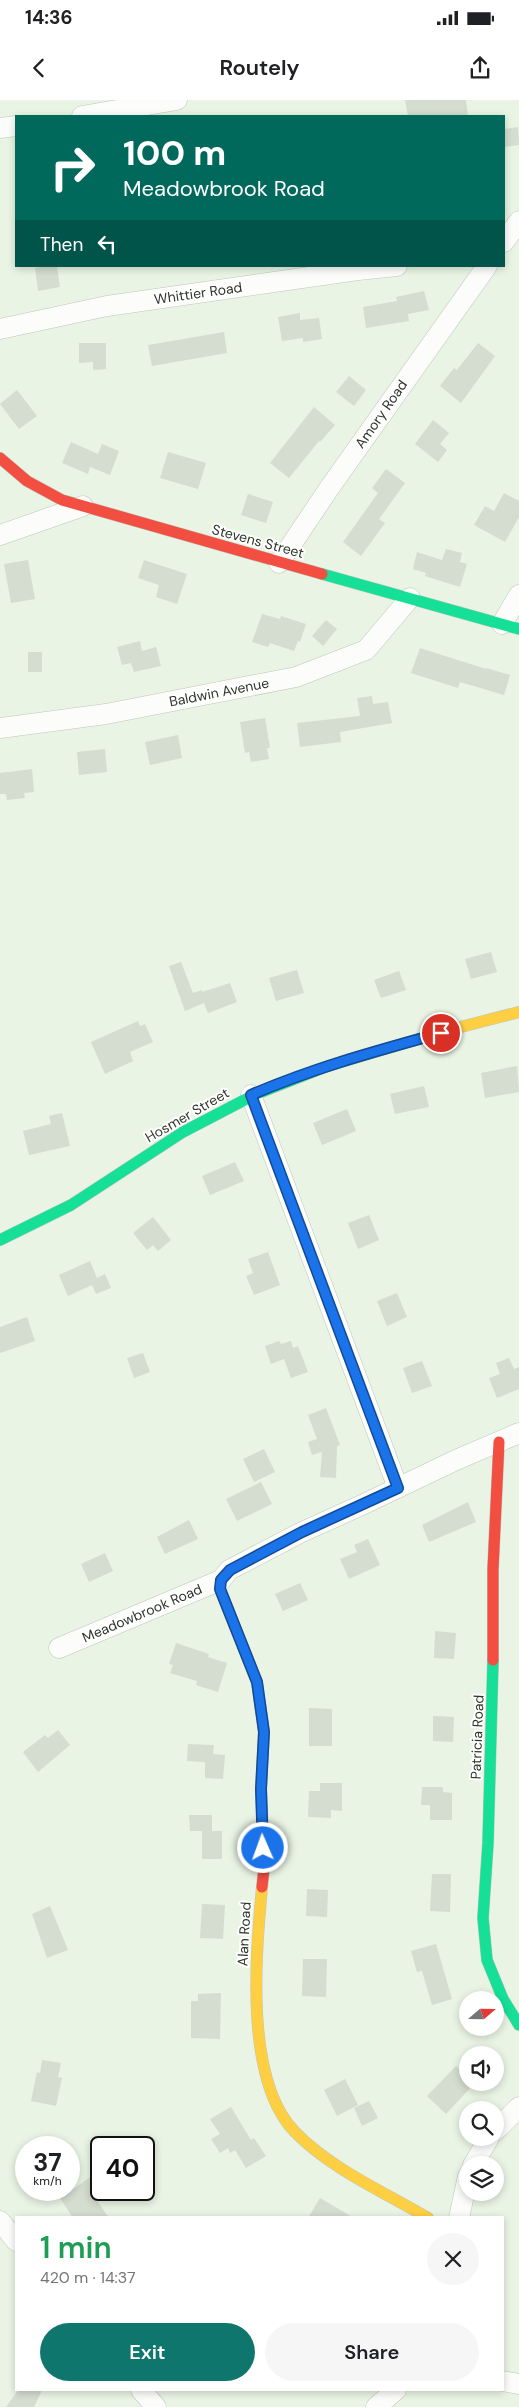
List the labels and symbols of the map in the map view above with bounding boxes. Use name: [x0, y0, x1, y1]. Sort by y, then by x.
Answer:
street label: Whittier Road: [153, 278, 243, 308]
street label: Amory Road: [351, 376, 411, 452]
street label: Stevens Street: [210, 520, 306, 562]
street label: Baldwin Avenue: [168, 673, 270, 711]
pin: [420, 1012, 462, 1054]
street label: Hosmer Street: [142, 1084, 232, 1146]
street label: Meadowbrook Road: [79, 1580, 205, 1646]
street label: Patricia Road: [467, 1694, 487, 1780]
position arrow: [236, 1821, 288, 1873]
street label: Alan Road: [233, 1901, 255, 1967]
north arrow: [459, 1991, 504, 2036]
speed limit sign: 40: [90, 2136, 155, 2201]

